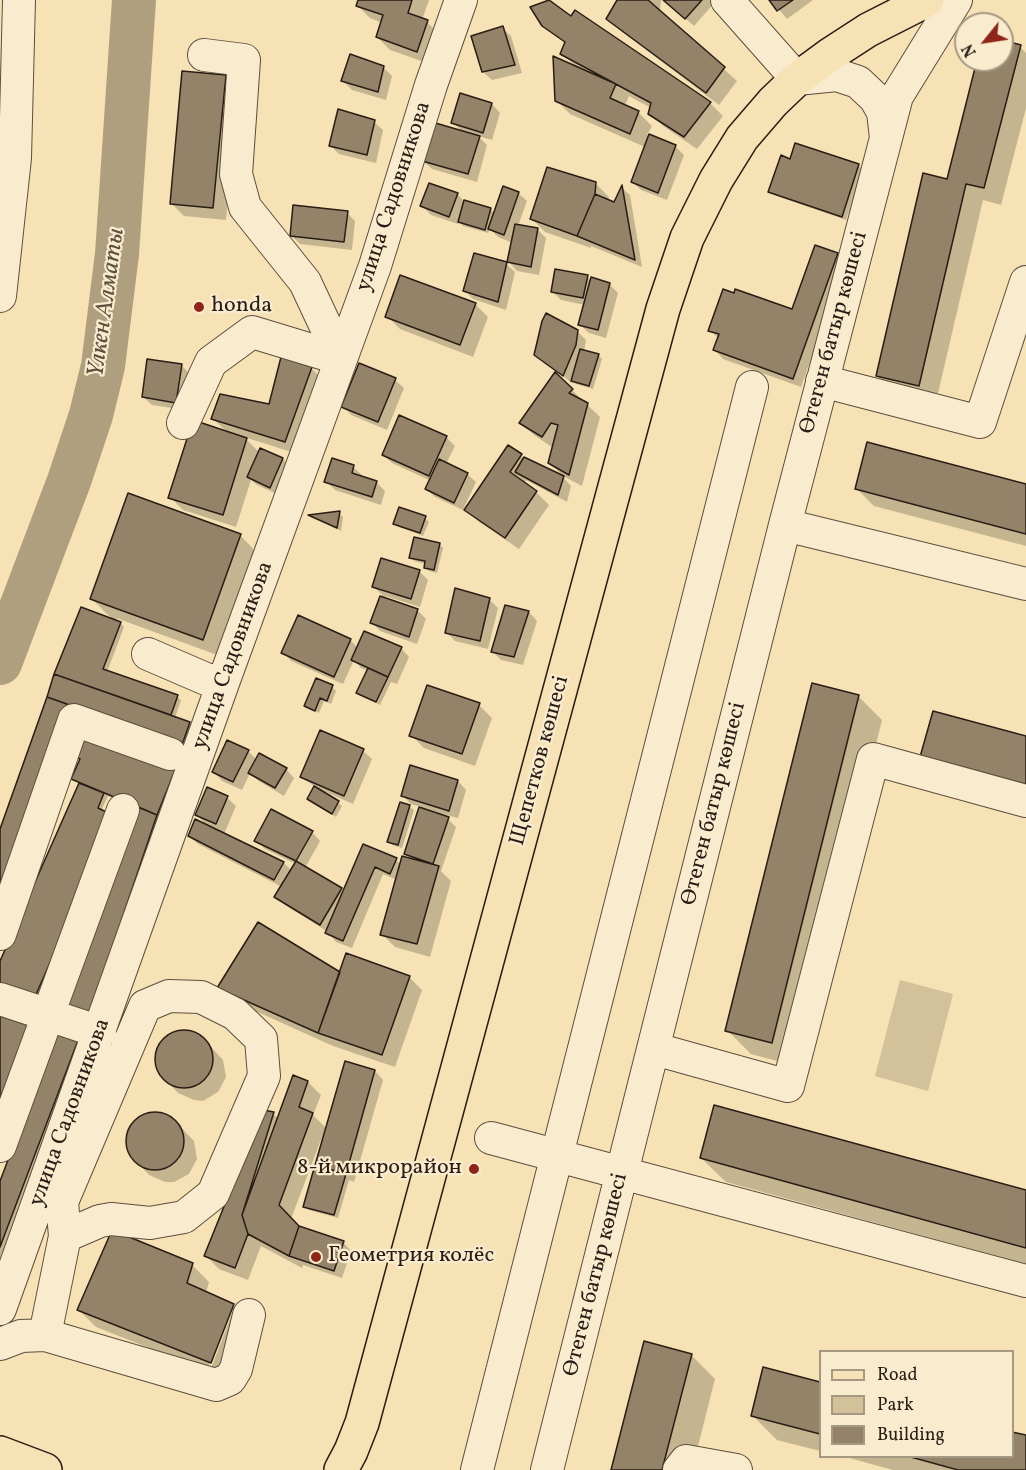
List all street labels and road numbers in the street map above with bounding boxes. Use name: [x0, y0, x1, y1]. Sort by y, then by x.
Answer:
street label: улица Садовникова: [352, 99, 438, 295]
street label: Өтеген батыр көшесі: [795, 229, 875, 437]
street label: улица Садовникова: [188, 558, 280, 754]
street label: Щепетков көшесі: [506, 673, 576, 849]
street label: Өтеген батыр көшесі: [677, 700, 753, 908]
street label: улица Садовникова: [25, 1015, 117, 1211]
street label: Өтеген батыр көшесі: [559, 1171, 635, 1379]

